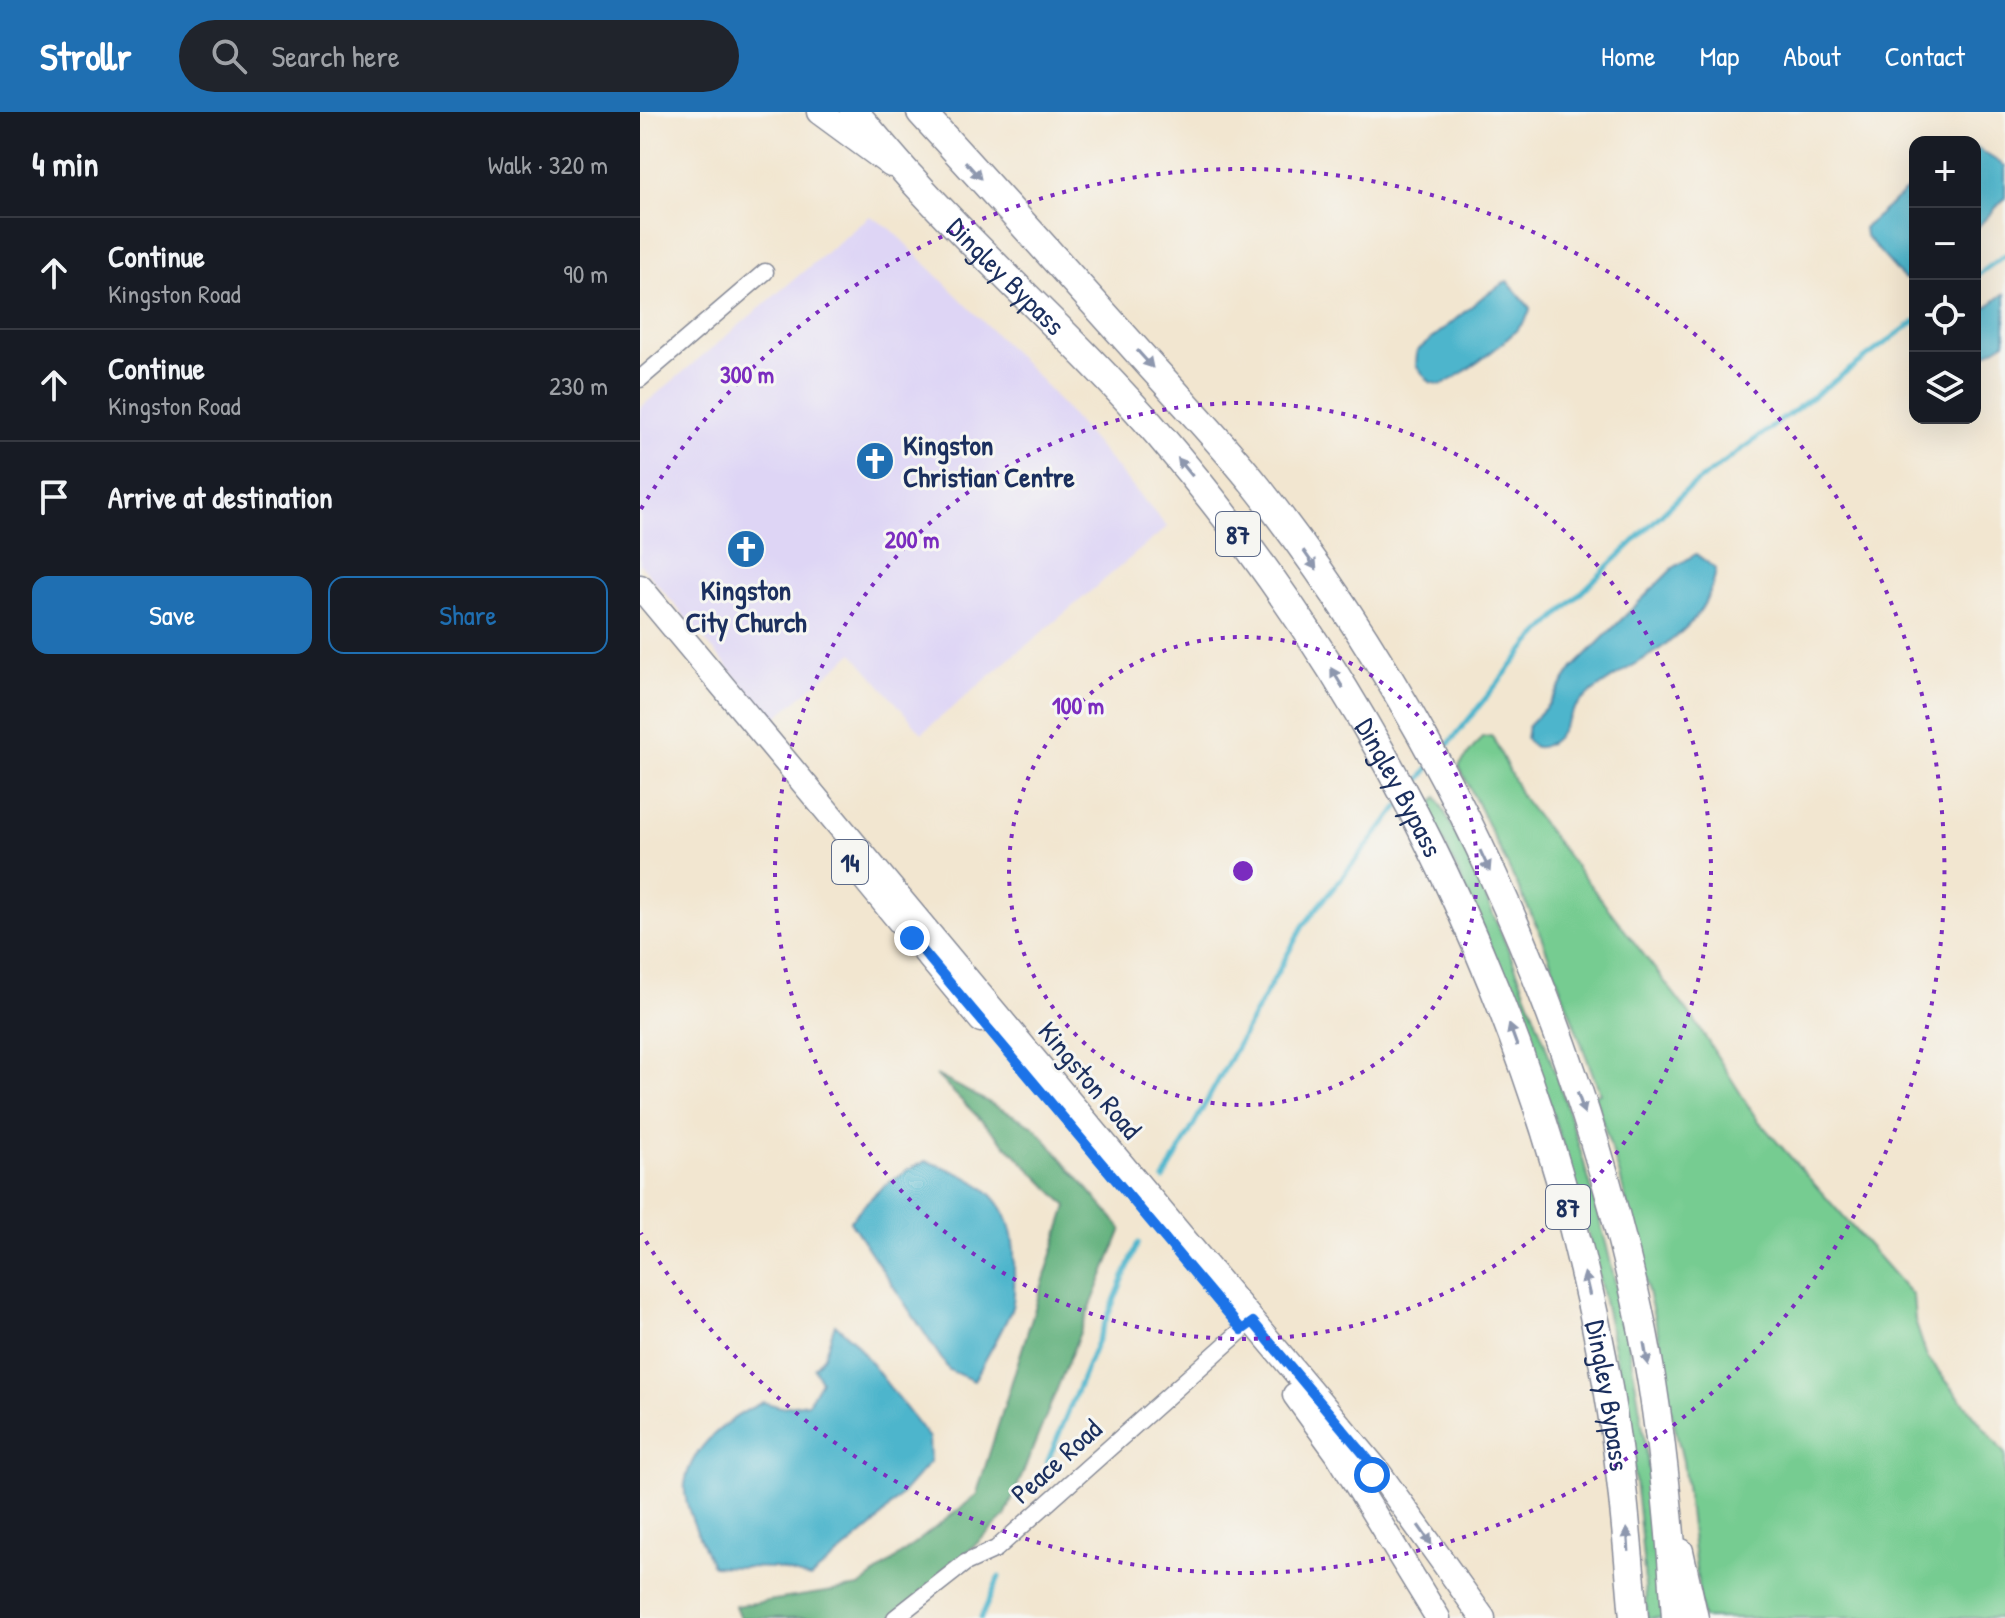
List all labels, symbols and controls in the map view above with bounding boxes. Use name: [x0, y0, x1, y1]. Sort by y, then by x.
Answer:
search box: [179, 20, 739, 92]
text: Strollr: [40, 30, 131, 82]
icon: search: [207, 34, 251, 78]
text: Search here: [271, 36, 400, 76]
text: Home: [1601, 37, 1656, 75]
text: Map: [1700, 37, 1739, 75]
text: About: [1783, 37, 1841, 75]
text: Contact: [1885, 37, 1965, 75]
map controls: [1909, 136, 1981, 424]
button: +: [1909, 136, 1981, 208]
text: 4 min: [32, 141, 99, 187]
text: Walk · 320 m: [488, 147, 608, 182]
one-way arrow: [964, 160, 982, 179]
button: −: [1909, 208, 1981, 280]
street label: Dingley Bypass: [939, 209, 1074, 343]
text: Continue: [108, 236, 205, 276]
icon: ahead: [32, 251, 76, 295]
text: 90 m: [563, 256, 608, 291]
text: Kingston Road: [108, 276, 241, 311]
button: locate: [1909, 280, 1981, 352]
text: Continue: [108, 348, 205, 388]
one-way arrow: [1136, 349, 1153, 369]
button: layers: [1909, 352, 1981, 424]
text: 300 m: [720, 358, 774, 390]
icon: ahead: [32, 363, 76, 407]
text: 230 m: [549, 368, 608, 403]
text: Kingston Road: [108, 388, 241, 423]
place label: Kingston Christian Centre: [903, 426, 1075, 496]
church icon: Kingston Christian Centre: [854, 440, 896, 482]
one-way arrow: [1177, 457, 1194, 477]
icon: arrive: [32, 475, 76, 519]
text: Arrive at destination: [108, 477, 333, 517]
road number: 87: [1216, 512, 1260, 556]
text: 200 m: [885, 523, 939, 555]
church icon: Kingston City Church: [725, 528, 767, 570]
one-way arrow: [1302, 549, 1317, 570]
place label: Kingston City Church: [685, 571, 807, 642]
button: Save: [32, 576, 312, 654]
button: Share: [328, 576, 608, 654]
one-way arrow: [1331, 667, 1345, 689]
text: 100 m: [1052, 689, 1104, 721]
street label: Dingley Bypass: [1346, 711, 1452, 863]
road number: 14: [832, 840, 868, 884]
one-way arrow: [1478, 850, 1491, 873]
centre of rings: [1229, 857, 1257, 885]
route end: [894, 920, 930, 956]
street label: Kingston Road: [1030, 1013, 1150, 1147]
one-way arrow: [1506, 1022, 1519, 1046]
one-way arrow: [1576, 1091, 1588, 1115]
road number: 87: [1546, 1185, 1590, 1229]
one-way arrow: [1580, 1271, 1593, 1296]
street label: Dingley Bypass: [1576, 1317, 1639, 1473]
one-way arrow: [1641, 1342, 1653, 1367]
street label: Peace Road: [1002, 1410, 1110, 1512]
route start: [1354, 1457, 1390, 1493]
one-way arrow: [1417, 1524, 1432, 1545]
one-way arrow: [1621, 1527, 1634, 1552]

